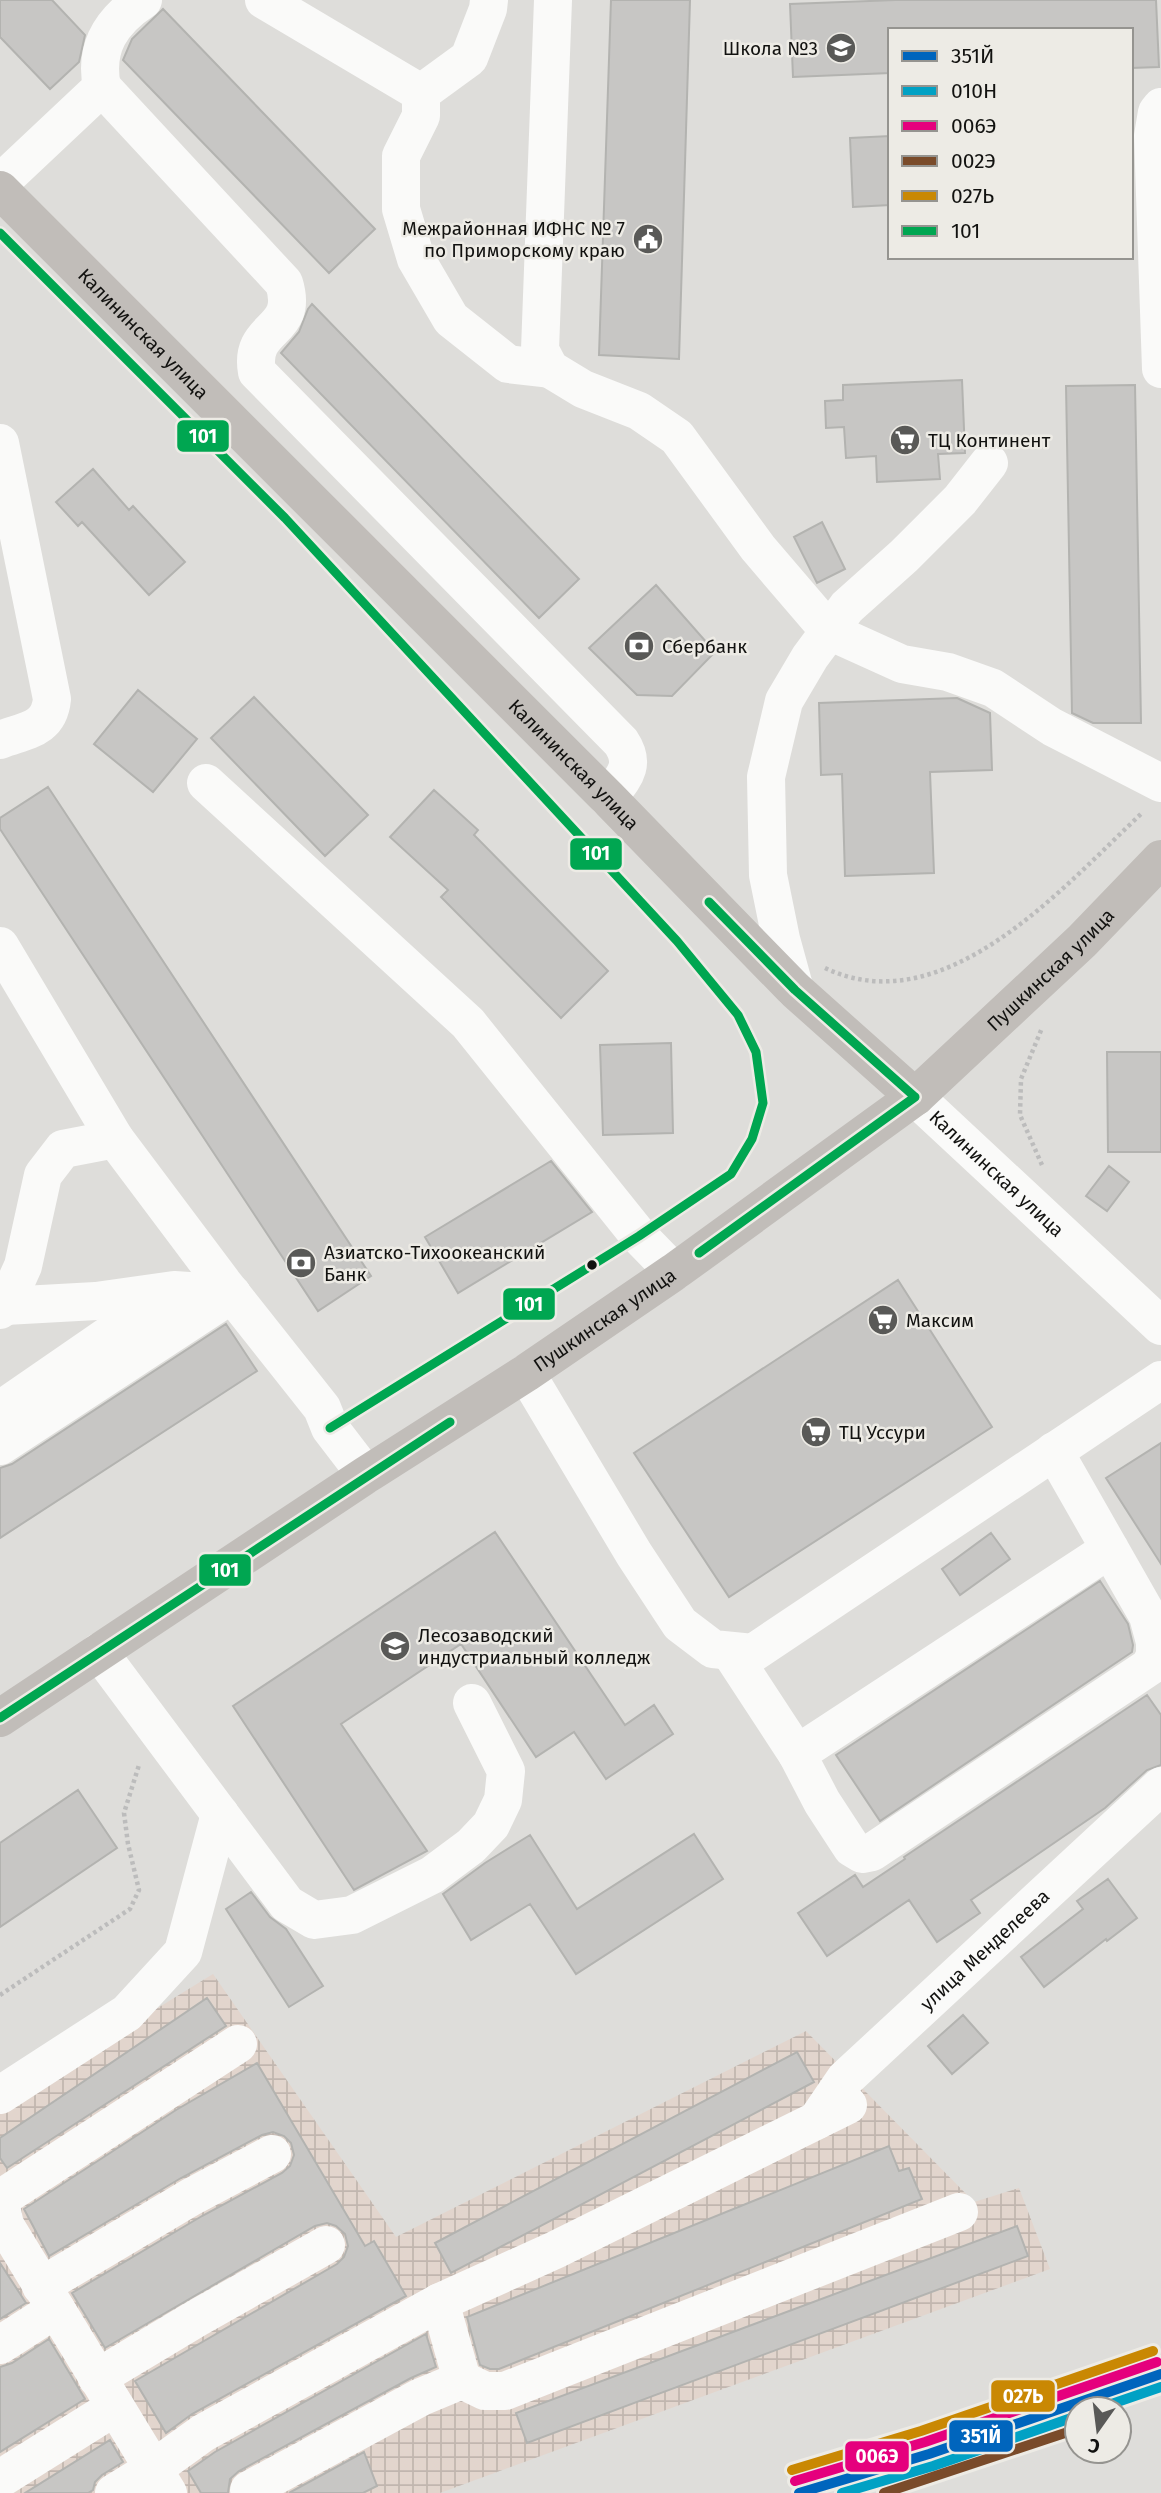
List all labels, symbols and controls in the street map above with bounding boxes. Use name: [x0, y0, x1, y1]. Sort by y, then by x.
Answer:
legend: [888, 28, 1133, 259]
school or university icon: Школа №3: [824, 31, 858, 65]
place label: Школа №3: [723, 37, 818, 60]
text: 351Й: [951, 43, 994, 69]
text: 010Н: [951, 78, 997, 104]
text: 006Э: [951, 113, 997, 139]
text: 002Э: [951, 148, 996, 174]
text: 027Ь: [951, 183, 994, 209]
place label: Межрайонная ИФНС № 7 по Приморскому краю: [402, 217, 625, 262]
text: 101: [951, 218, 980, 244]
public building icon: Межрайонная ИФНС № 7 по Приморскому краю: [631, 222, 665, 256]
street label: Калининская улица: [73, 264, 213, 404]
line badge: 101: [176, 419, 230, 453]
supermarket icon: ТЦ Континент: [888, 423, 922, 457]
text: 101: [189, 425, 217, 448]
place label: ТЦ Континент: [928, 429, 1051, 452]
bank icon: Сбербанк: [622, 629, 656, 663]
place label: Сбербанк: [662, 635, 747, 658]
street label: Калининская улица: [504, 694, 644, 835]
line badge: 101: [569, 837, 623, 871]
text: 101: [582, 842, 610, 865]
street label: Пушкинская улица: [982, 904, 1119, 1036]
street label: Калининская улица: [925, 1106, 1069, 1242]
place label: Азиатско-Тихоокеанский Банк: [324, 1241, 546, 1286]
bank icon: Азиатско-Тихоокеанский Банк: [284, 1246, 318, 1280]
unlabelled marker: [585, 1258, 599, 1272]
street label: Пушкинская улица: [529, 1263, 680, 1377]
line badge: 101: [502, 1287, 556, 1321]
text: 101: [515, 1293, 543, 1316]
supermarket icon: Максим: [866, 1303, 900, 1337]
place label: Максим: [906, 1309, 974, 1332]
supermarket icon: ТЦ Уссури: [799, 1415, 833, 1449]
place label: ТЦ Уссури: [839, 1421, 926, 1444]
line badge: 101: [198, 1553, 252, 1587]
text: 101: [211, 1559, 239, 1582]
place label: Лесозаводский индустриальный колледж: [418, 1624, 651, 1669]
school or university icon: Лесозаводский индустриальный колледж: [378, 1629, 412, 1663]
street label: улица Менделеева: [916, 1884, 1054, 2015]
line badge: 027Ь: [990, 2379, 1056, 2413]
text: 027Ь: [1003, 2385, 1043, 2408]
north arrow: [1063, 2395, 1133, 2465]
line badge: 351Й: [948, 2419, 1014, 2453]
text: 351Й: [960, 2424, 1001, 2448]
text: С: [1086, 2434, 1102, 2458]
line badge: 006Э: [844, 2440, 910, 2473]
text: 006Э: [856, 2445, 898, 2468]

